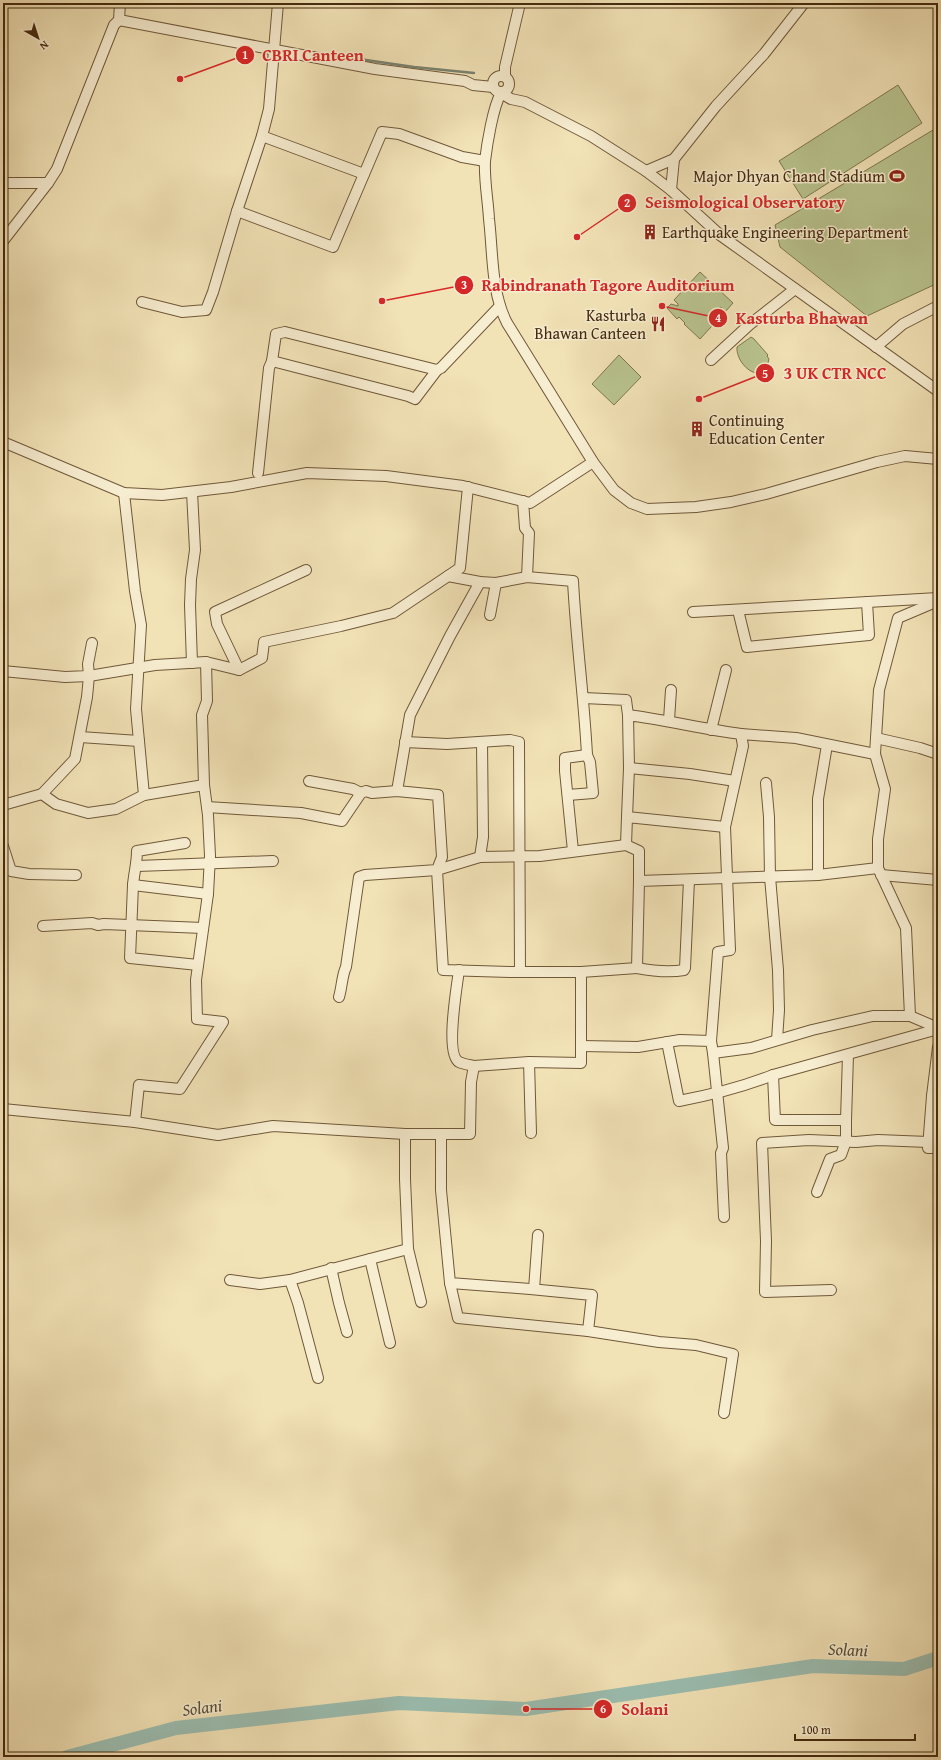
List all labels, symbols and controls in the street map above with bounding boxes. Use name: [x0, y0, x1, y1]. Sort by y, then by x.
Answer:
north arrow: [18, 18, 58, 58]
text: N: [36, 37, 52, 55]
callout: CBRI Canteen: [235, 40, 372, 69]
text: CBRI Canteen: [262, 42, 364, 67]
text: 1: [242, 46, 248, 63]
place label: Major Dhyan Chand Stadium: [693, 164, 885, 188]
sports icon: Major Dhyan Chand Stadium: [888, 167, 906, 185]
callout: Seismological Observatory: [617, 188, 854, 217]
text: Seismological Observatory: [645, 189, 845, 214]
text: 2: [624, 194, 630, 211]
place label: Earthquake Engineering Department: [662, 220, 909, 244]
building icon: Earthquake Engineering Department: [641, 223, 659, 241]
callout: Rabindranath Tagore Auditorium: [454, 270, 743, 299]
text: Rabindranath Tagore Auditorium: [481, 272, 735, 297]
text: 3: [461, 276, 467, 293]
place label: Kasturba Bhawan Canteen: [535, 303, 646, 345]
callout: Kasturba Bhawan: [708, 303, 876, 332]
text: Kasturba Bhawan: [736, 305, 868, 330]
text: 4: [715, 309, 721, 326]
restaurant icon: Kasturba Bhawan Canteen: [649, 315, 667, 333]
callout: 3 UK CTR NCC: [755, 359, 894, 388]
text: 3 UK CTR NCC: [784, 360, 887, 385]
text: 5: [762, 365, 768, 382]
place label: Continuing Education Center: [709, 408, 825, 450]
building icon: Continuing Education Center: [688, 420, 706, 438]
water label: Solani: [828, 1636, 869, 1662]
water label: Solani: [181, 1692, 224, 1722]
callout: Solani: [593, 1695, 676, 1724]
text: Solani: [621, 1696, 669, 1721]
text: 6: [600, 1700, 606, 1717]
scale bar: [795, 1716, 915, 1742]
text: 100 m: [801, 1721, 831, 1738]

